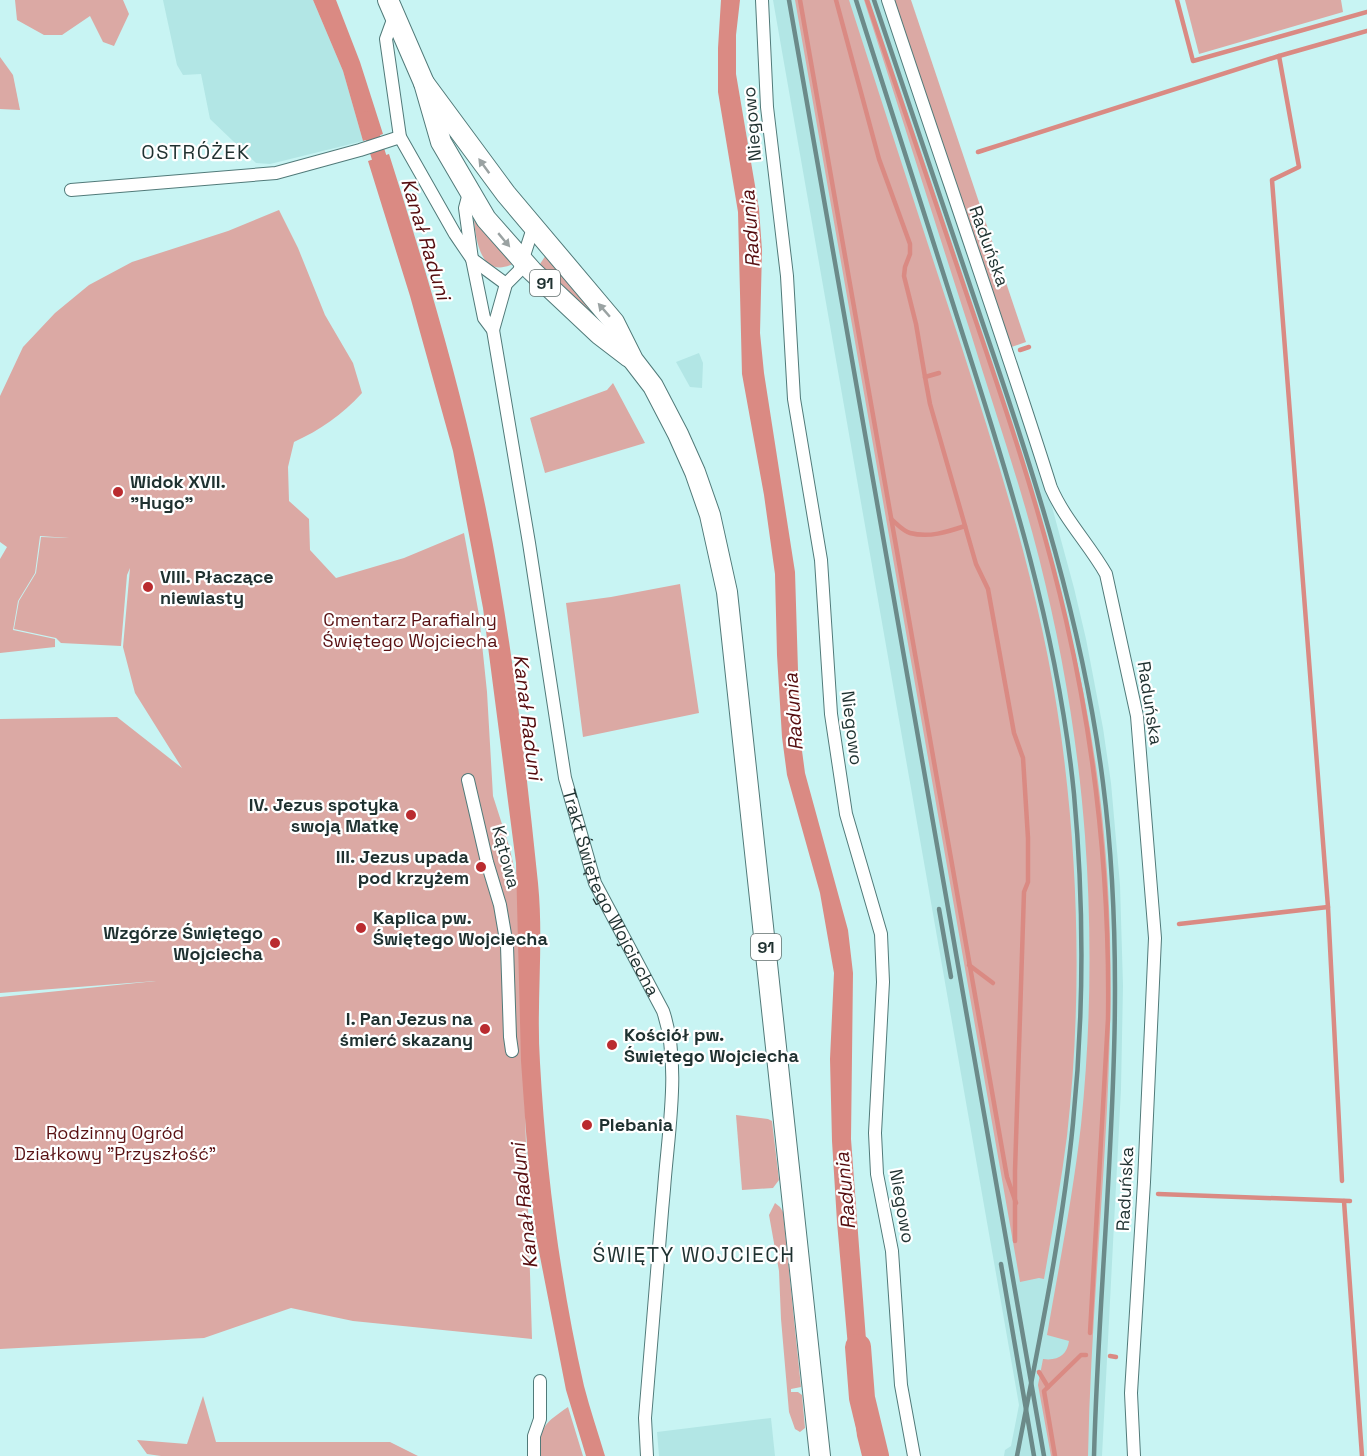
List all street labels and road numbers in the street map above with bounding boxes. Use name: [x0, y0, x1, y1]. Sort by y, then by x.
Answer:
street label: Niegowo: [737, 86, 766, 162]
street label: Raduńska: [964, 202, 1015, 289]
road number: 91: [530, 270, 560, 296]
street label: Raduńska: [1133, 659, 1168, 746]
street label: Niegowo: [837, 689, 868, 767]
street label: Trakt Świętego Wojciecha: [558, 786, 665, 1000]
street label: Kątowa: [487, 823, 526, 891]
road number: 91: [751, 934, 781, 960]
street label: Raduńska: [1111, 1146, 1138, 1232]
street label: Niegowo: [885, 1167, 920, 1245]

